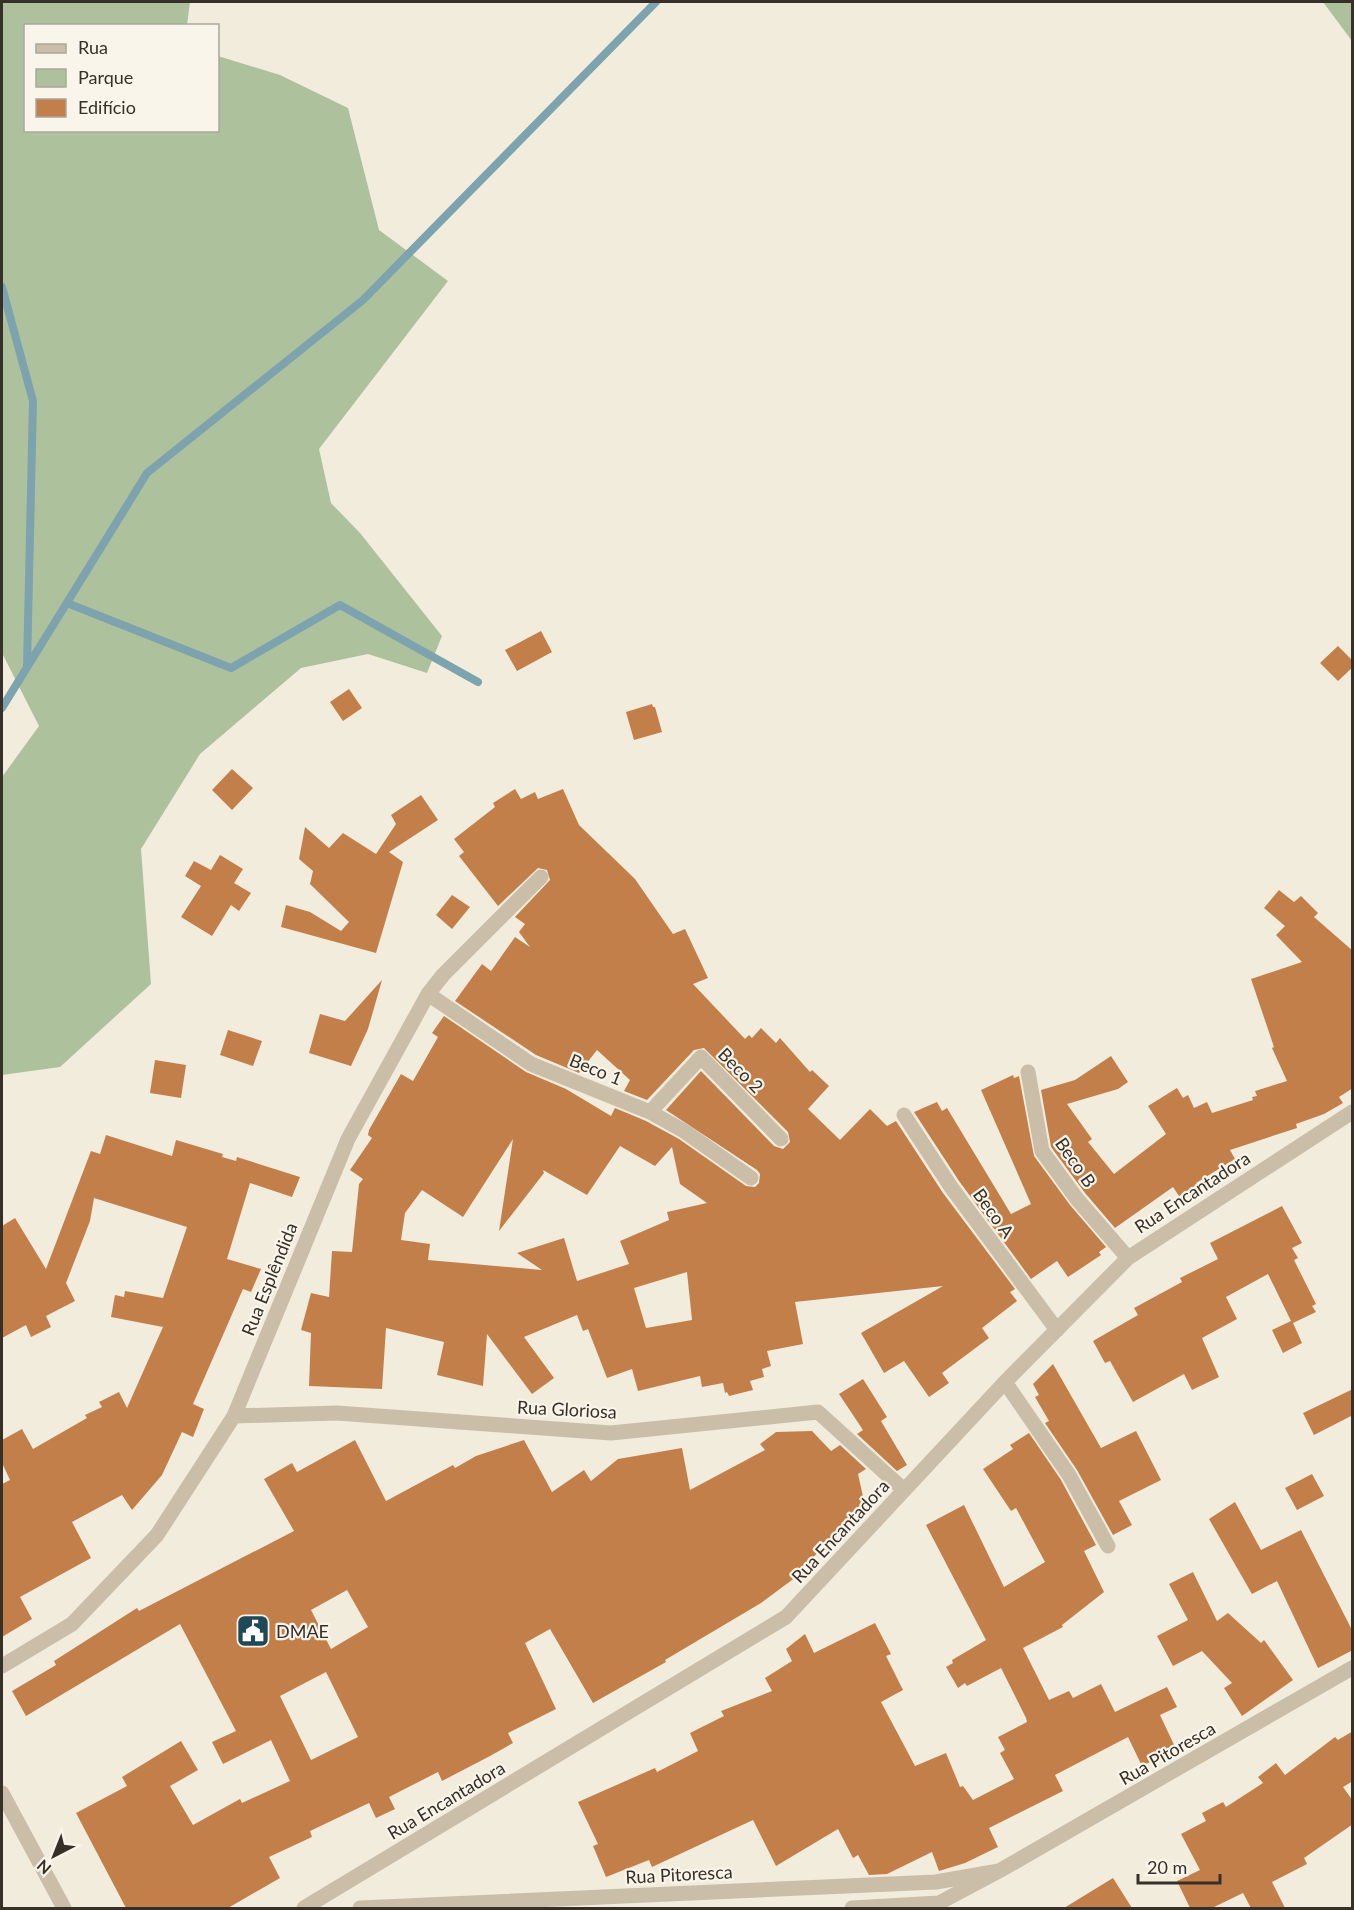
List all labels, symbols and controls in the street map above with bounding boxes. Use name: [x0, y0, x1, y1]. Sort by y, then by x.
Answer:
legend: [24, 24, 219, 132]
text: Rua: [78, 36, 108, 58]
text: Parque: [78, 66, 133, 88]
text: Edifício: [78, 96, 136, 118]
street label: Beco 2: [714, 1043, 768, 1097]
street label: Beco 1: [567, 1049, 625, 1089]
street label: Beco B: [1051, 1133, 1101, 1191]
street label: Rua Encantadora: [1130, 1147, 1254, 1237]
street label: Beco A: [969, 1184, 1020, 1243]
street label: Rua Esplêndida: [236, 1219, 302, 1339]
street label: Rua Gloriosa: [517, 1395, 617, 1423]
street label: Rua Encantadora: [787, 1475, 893, 1587]
public building icon: DMAE: [235, 1613, 271, 1649]
place label: DMAE: [276, 1620, 329, 1642]
street label: Rua Pitoresca: [1115, 1717, 1219, 1789]
street label: Rua Encantadora: [383, 1756, 509, 1844]
north arrow: [24, 1826, 84, 1886]
scale bar: [1138, 1847, 1220, 1885]
text: N: [33, 1856, 55, 1879]
text: 20 m: [1147, 1856, 1187, 1878]
street label: Rua Pitoresca: [625, 1860, 733, 1888]

